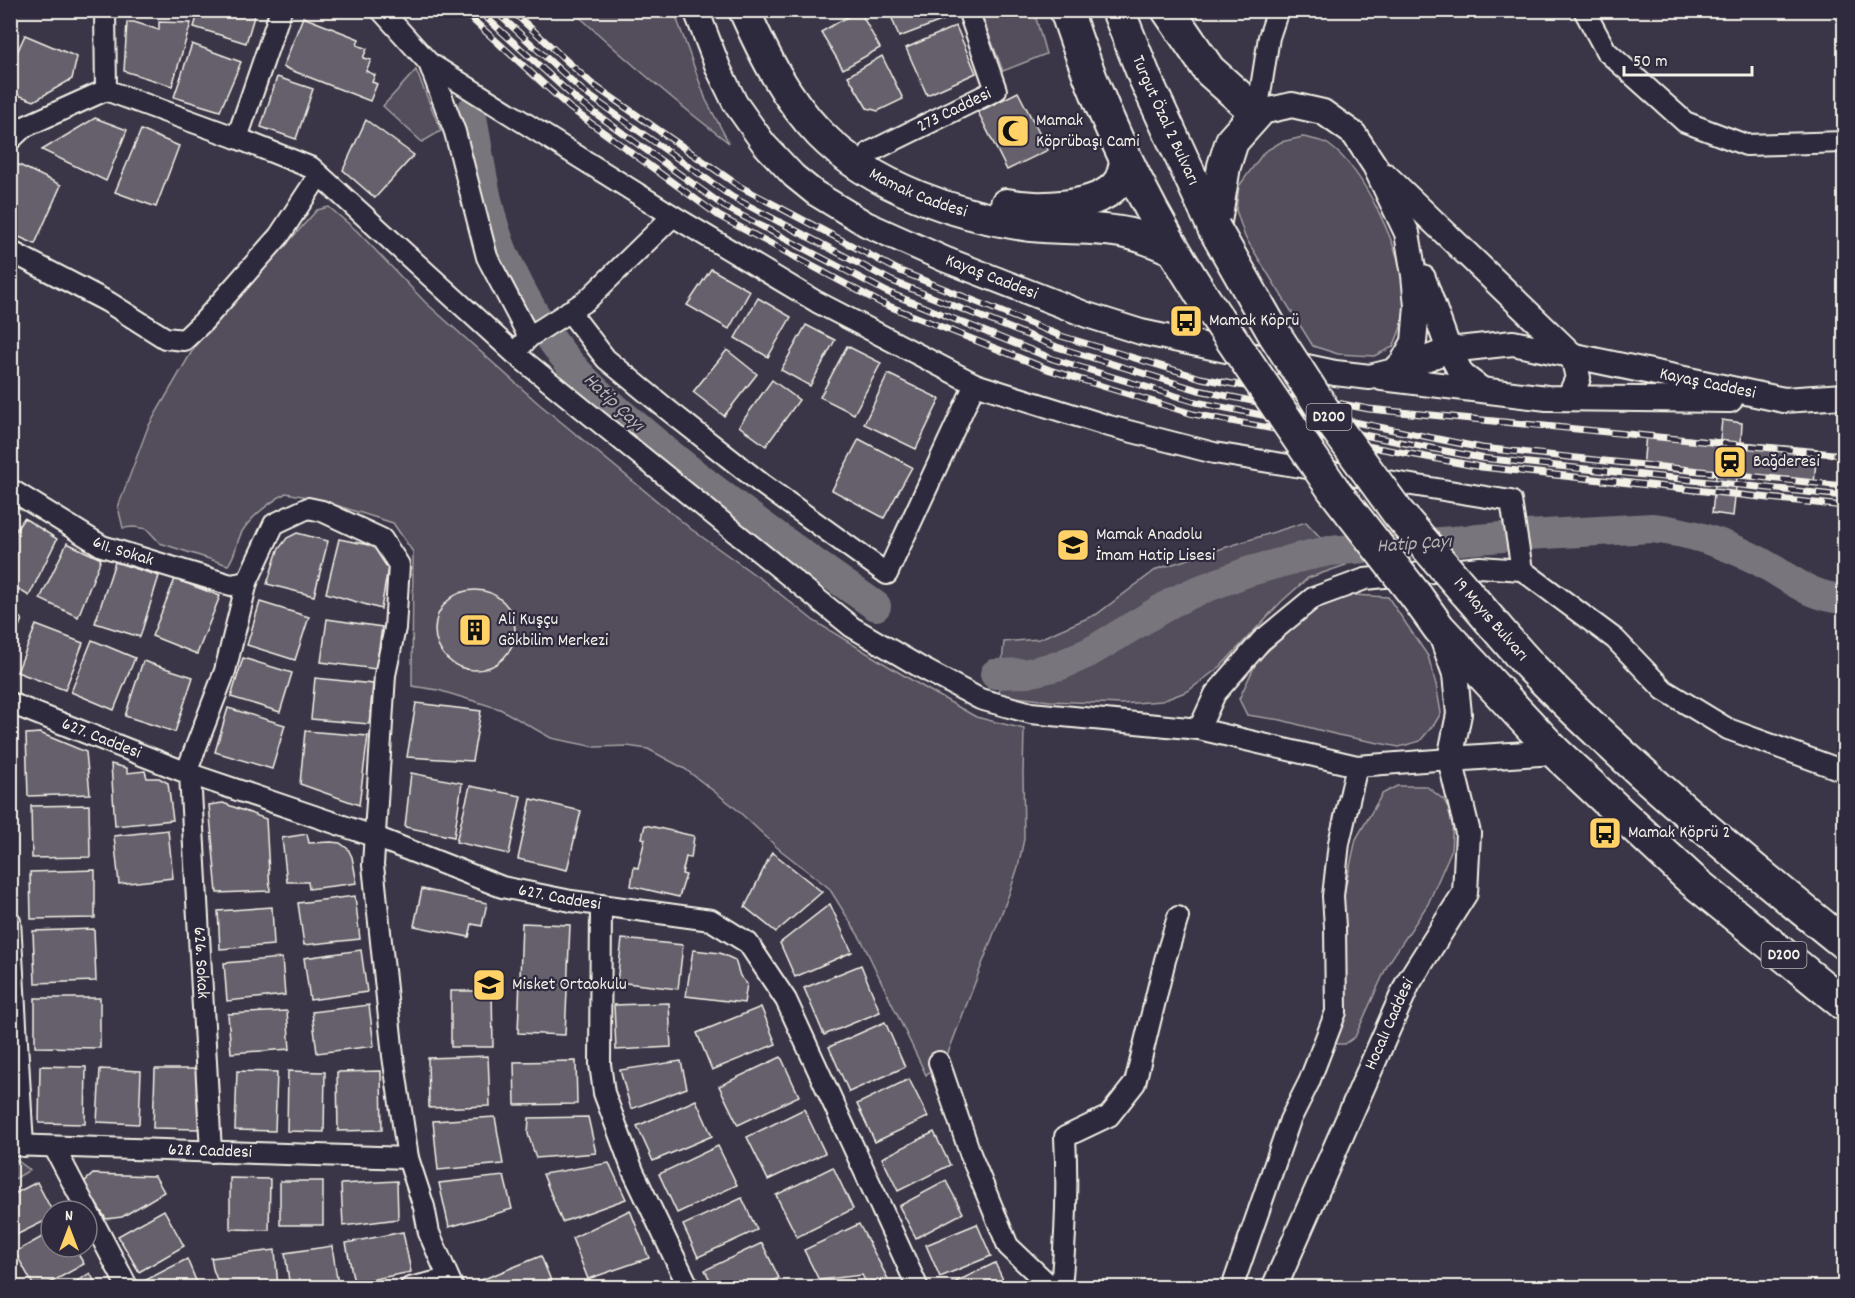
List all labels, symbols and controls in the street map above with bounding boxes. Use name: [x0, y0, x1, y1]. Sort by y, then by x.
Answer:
scale bar: [1624, 39, 1752, 77]
text: 50 m: [1633, 50, 1668, 75]
street label: Turgut Özal 2 Bulvarı: [1125, 52, 1205, 189]
street label: 273 Caddesi: [913, 82, 996, 139]
place label: Mamak Köprübaşı Cami: [1036, 109, 1140, 155]
mosque icon: Mamak Köprübaşı Cami: [995, 113, 1031, 149]
street label: Mamak Caddesi: [864, 162, 970, 225]
street label: Kayaş Caddesi: [941, 248, 1041, 307]
bus stop icon: Mamak Köprü: [1168, 303, 1204, 339]
place label: Mamak Köprü: [1209, 309, 1299, 334]
street label: Kayaş Caddesi: [1657, 362, 1758, 406]
water label: Hatip Çayı: [576, 367, 651, 440]
road number: D200: [1306, 404, 1352, 430]
station icon: Bağderesi: [1712, 444, 1748, 480]
place label: Bağderesi: [1753, 450, 1820, 475]
place label: Mamak Anadolu İmam Hatip Lisesi: [1096, 523, 1215, 569]
school or university icon: Mamak Anadolu İmam Hatip Lisesi: [1055, 527, 1091, 563]
water label: Hatip Çayı: [1376, 528, 1454, 562]
street label: 611. Sokak: [87, 530, 157, 573]
street label: 19 Mayıs Bulvarı: [1446, 573, 1534, 667]
place label: Ali Kuşçu Gökbilim Merkezi: [498, 608, 608, 654]
building icon: Ali Kuşçu Gökbilim Merkezi: [457, 612, 493, 648]
street label: 627. Caddesi: [58, 712, 145, 766]
bus stop icon: Mamak Köprü 2: [1587, 815, 1623, 851]
place label: Mamak Köprü 2: [1628, 821, 1730, 846]
street label: 627. Caddesi: [516, 878, 602, 917]
street label: 626. Sokak: [186, 926, 215, 999]
road number: D200: [1762, 942, 1806, 968]
school or university icon: Misket Ortaokulu: [471, 967, 507, 1003]
place label: Misket Ortaokulu: [512, 973, 627, 998]
street label: Hocalı Caddesi: [1359, 973, 1421, 1074]
street label: 628. Caddesi: [167, 1138, 252, 1165]
north arrow: [39, 1199, 99, 1259]
text: N: [65, 1205, 73, 1228]

